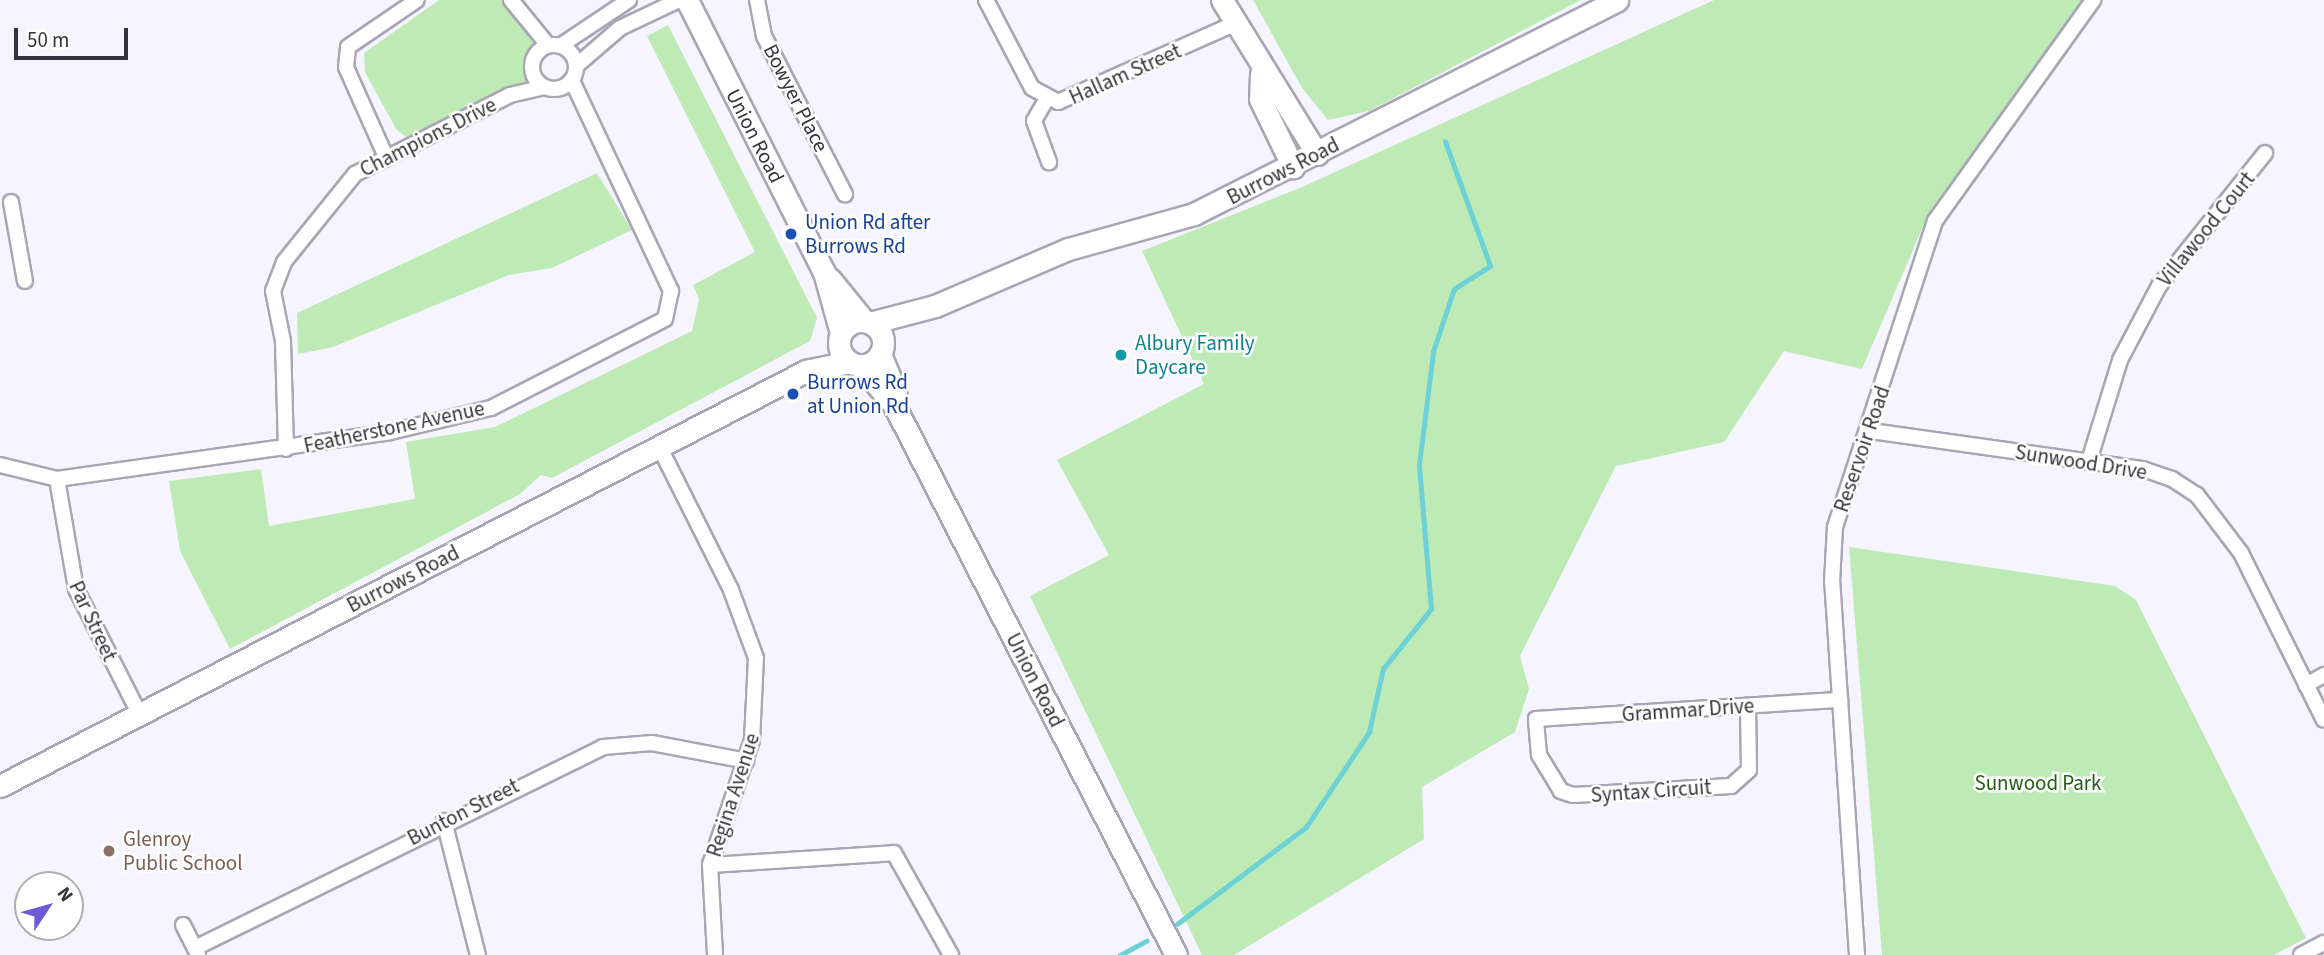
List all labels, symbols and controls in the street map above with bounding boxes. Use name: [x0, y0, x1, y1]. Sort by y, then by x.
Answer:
scale bar: [18, 14, 131, 58]
text: 50 m: [27, 25, 69, 55]
street label: Hallam Street: [1065, 38, 1185, 110]
street label: Bowyer Place: [758, 40, 834, 156]
street label: Union Road: [721, 85, 789, 187]
street label: Champions Drive: [356, 92, 500, 182]
street label: Burrows Road: [1223, 132, 1343, 210]
street label: Villawood Court: [2152, 167, 2260, 291]
place label: Union Rd after Burrows Rd: [805, 209, 930, 259]
marker: Union Rd after Burrows Rd: [783, 226, 799, 242]
place label: Albury Family Daycare: [1135, 330, 1255, 380]
marker: Albury Family Daycare: [1113, 347, 1129, 363]
place label: Burrows Rd at Union Rd: [807, 369, 909, 419]
street label: Reservoir Road: [1829, 382, 1895, 516]
marker: Burrows Rd at Union Rd: [785, 386, 801, 402]
street label: Featherstone Avenue: [301, 396, 487, 458]
street label: Sunwood Drive: [2013, 439, 2149, 485]
street label: Burrows Road: [343, 540, 463, 618]
street label: Par Street: [63, 577, 123, 665]
street label: Union Road: [1001, 629, 1069, 731]
street label: Grammar Drive: [1621, 693, 1755, 727]
street label: Regina Avenue: [701, 730, 765, 860]
park label: Sunwood Park: [1974, 770, 2102, 796]
street label: Bunton Street: [403, 773, 523, 851]
street label: Syntax Circuit: [1590, 774, 1712, 808]
place label: Glenroy Public School: [123, 826, 243, 876]
marker: Glenroy Public School: [101, 843, 117, 859]
north arrow: [14, 871, 84, 941]
text: N: [50, 881, 79, 908]

